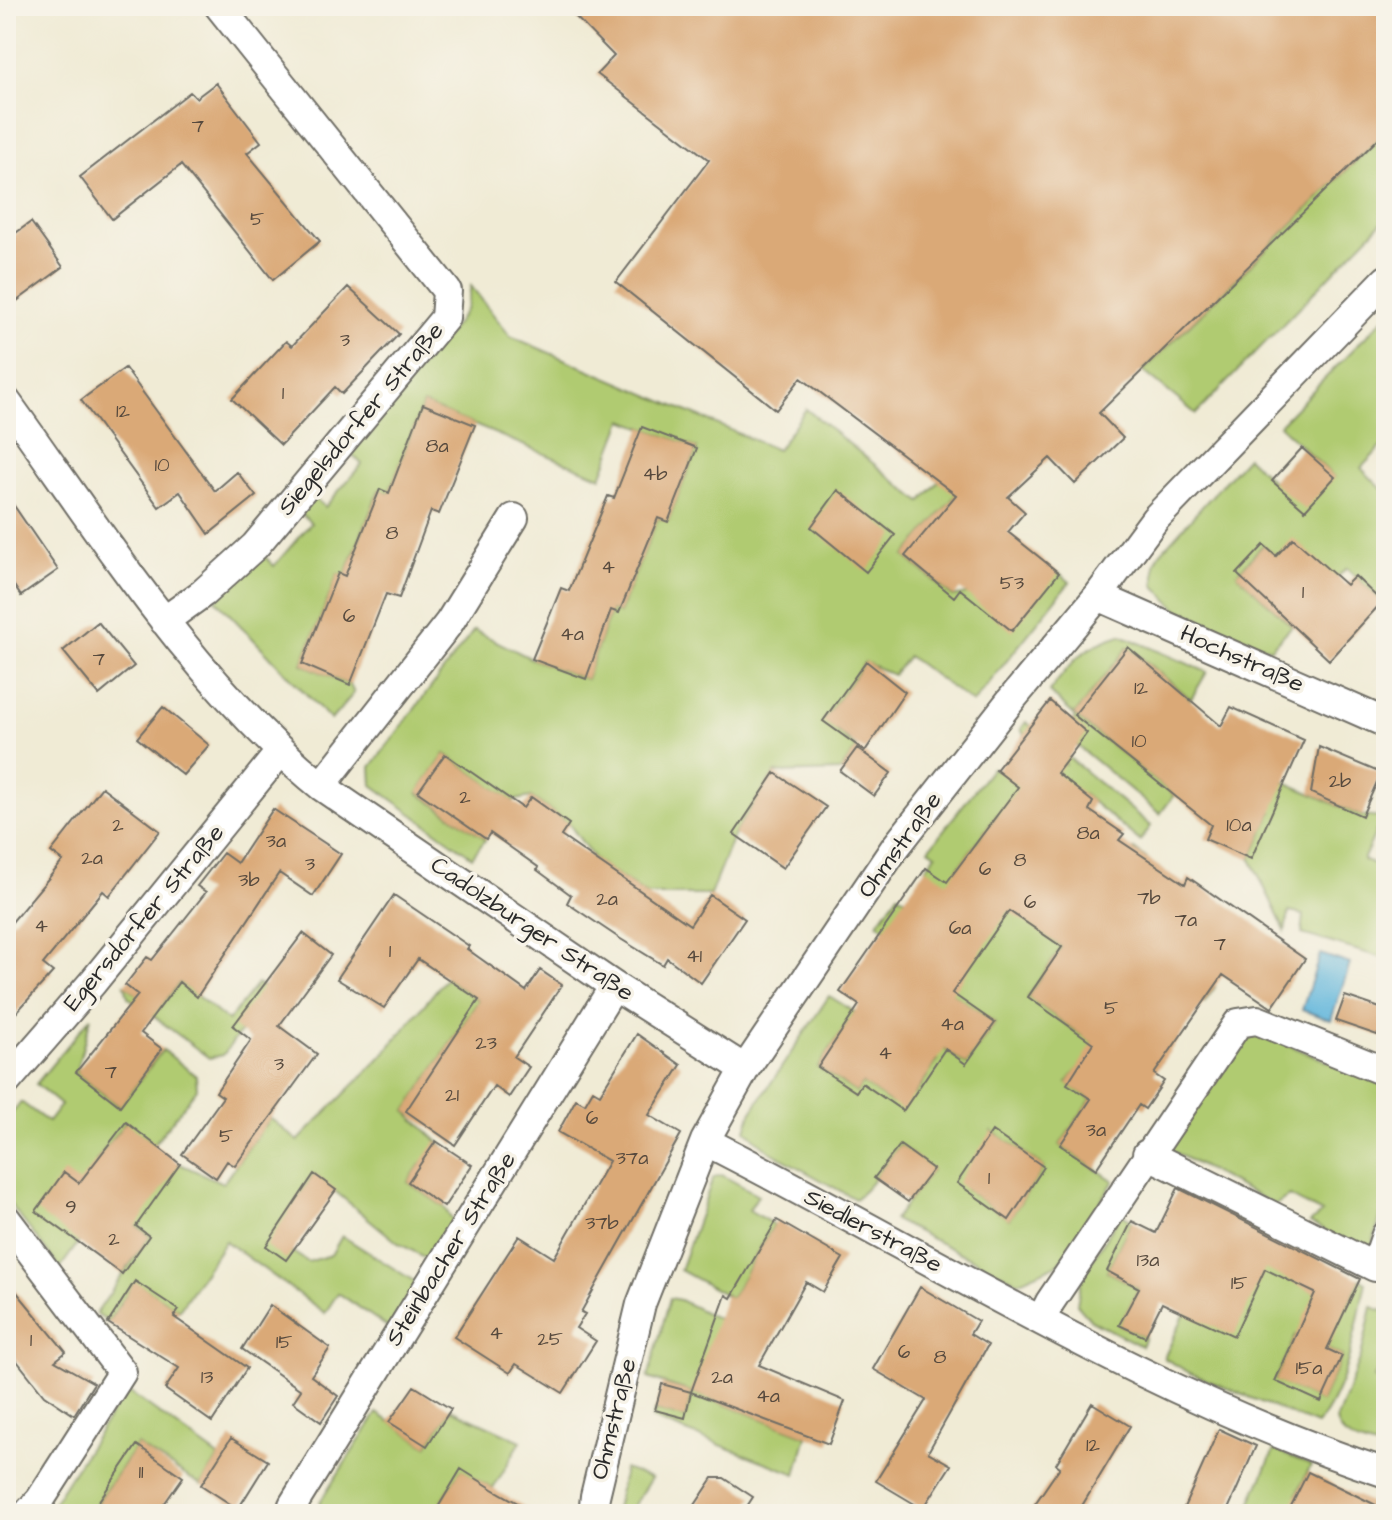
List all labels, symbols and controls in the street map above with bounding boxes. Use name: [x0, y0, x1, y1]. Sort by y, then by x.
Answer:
house number: 7: [192, 112, 204, 140]
house number: 5: [250, 205, 264, 233]
street label: Siegelsdorfer Straße: [270, 315, 453, 524]
house number: 3: [340, 326, 350, 354]
house number: 1: [282, 379, 285, 407]
house number: 12: [116, 397, 131, 425]
house number: 8a: [425, 432, 449, 460]
house number: 10: [154, 451, 170, 479]
house number: 4b: [643, 460, 667, 488]
house number: 8: [386, 519, 399, 547]
house number: 4: [601, 553, 615, 581]
house number: 53: [1000, 569, 1024, 597]
house number: 1: [1302, 578, 1305, 606]
house number: 6: [343, 602, 356, 630]
street label: Hochstraße: [1175, 617, 1309, 701]
house number: 4a: [560, 620, 584, 648]
house number: 7: [93, 645, 105, 673]
house number: 12: [1134, 674, 1149, 702]
house number: 10: [1131, 727, 1147, 755]
house number: 2b: [1329, 767, 1351, 795]
house number: 2: [459, 783, 471, 811]
street label: Ohmstraße: [850, 785, 950, 905]
house number: 2: [112, 811, 124, 839]
house number: 10a: [1226, 811, 1252, 839]
street label: Egersdorfer Straße: [56, 817, 233, 1019]
house number: 8a: [1076, 819, 1100, 847]
house number: 3a: [266, 827, 286, 855]
house number: 2a: [81, 844, 103, 872]
house number: 8: [1014, 846, 1027, 874]
street label: Cadolzburger Straße: [423, 848, 640, 1011]
house number: 3: [305, 850, 315, 878]
house number: 6: [979, 855, 992, 883]
house number: 3b: [238, 866, 260, 894]
house number: 7b: [1137, 884, 1161, 912]
house number: 2a: [596, 885, 618, 913]
house number: 6: [1024, 888, 1037, 916]
house number: 7a: [1175, 906, 1197, 934]
house number: 4: [34, 912, 48, 940]
house number: 6a: [949, 914, 971, 942]
house number: 7: [1214, 930, 1226, 958]
house number: 1: [389, 937, 392, 965]
house number: 41: [686, 942, 703, 970]
house number: 5: [1104, 994, 1118, 1022]
house number: 4a: [940, 1010, 964, 1038]
house number: 23: [475, 1029, 497, 1057]
house number: 4: [878, 1039, 892, 1067]
house number: 3: [274, 1050, 284, 1078]
house number: 7: [105, 1058, 117, 1086]
house number: 21: [445, 1081, 459, 1109]
house number: 6: [586, 1104, 599, 1132]
house number: 3a: [1086, 1116, 1106, 1144]
house number: 5: [219, 1122, 233, 1150]
house number: 37a: [616, 1144, 648, 1172]
street label: Steinbacher Straße: [378, 1145, 524, 1353]
house number: 1: [988, 1164, 991, 1192]
street label: Siedlerstraße: [798, 1180, 948, 1282]
house number: 9: [65, 1193, 77, 1221]
house number: 37b: [585, 1209, 619, 1237]
house number: 2: [108, 1225, 120, 1253]
house number: 13a: [1137, 1246, 1159, 1274]
house number: 15: [1231, 1269, 1247, 1297]
house number: 4: [489, 1319, 503, 1347]
house number: 25: [537, 1325, 563, 1353]
house number: 1: [30, 1326, 33, 1354]
house number: 15: [276, 1328, 292, 1356]
house number: 6: [898, 1338, 911, 1366]
house number: 8: [934, 1343, 947, 1371]
house number: 15a: [1296, 1354, 1322, 1382]
street label: Ohmstraße: [583, 1355, 645, 1483]
house number: 13: [201, 1363, 213, 1391]
house number: 2a: [711, 1363, 733, 1391]
house number: 4a: [756, 1382, 780, 1410]
house number: 12: [1086, 1431, 1101, 1459]
house number: 11: [138, 1458, 144, 1486]

